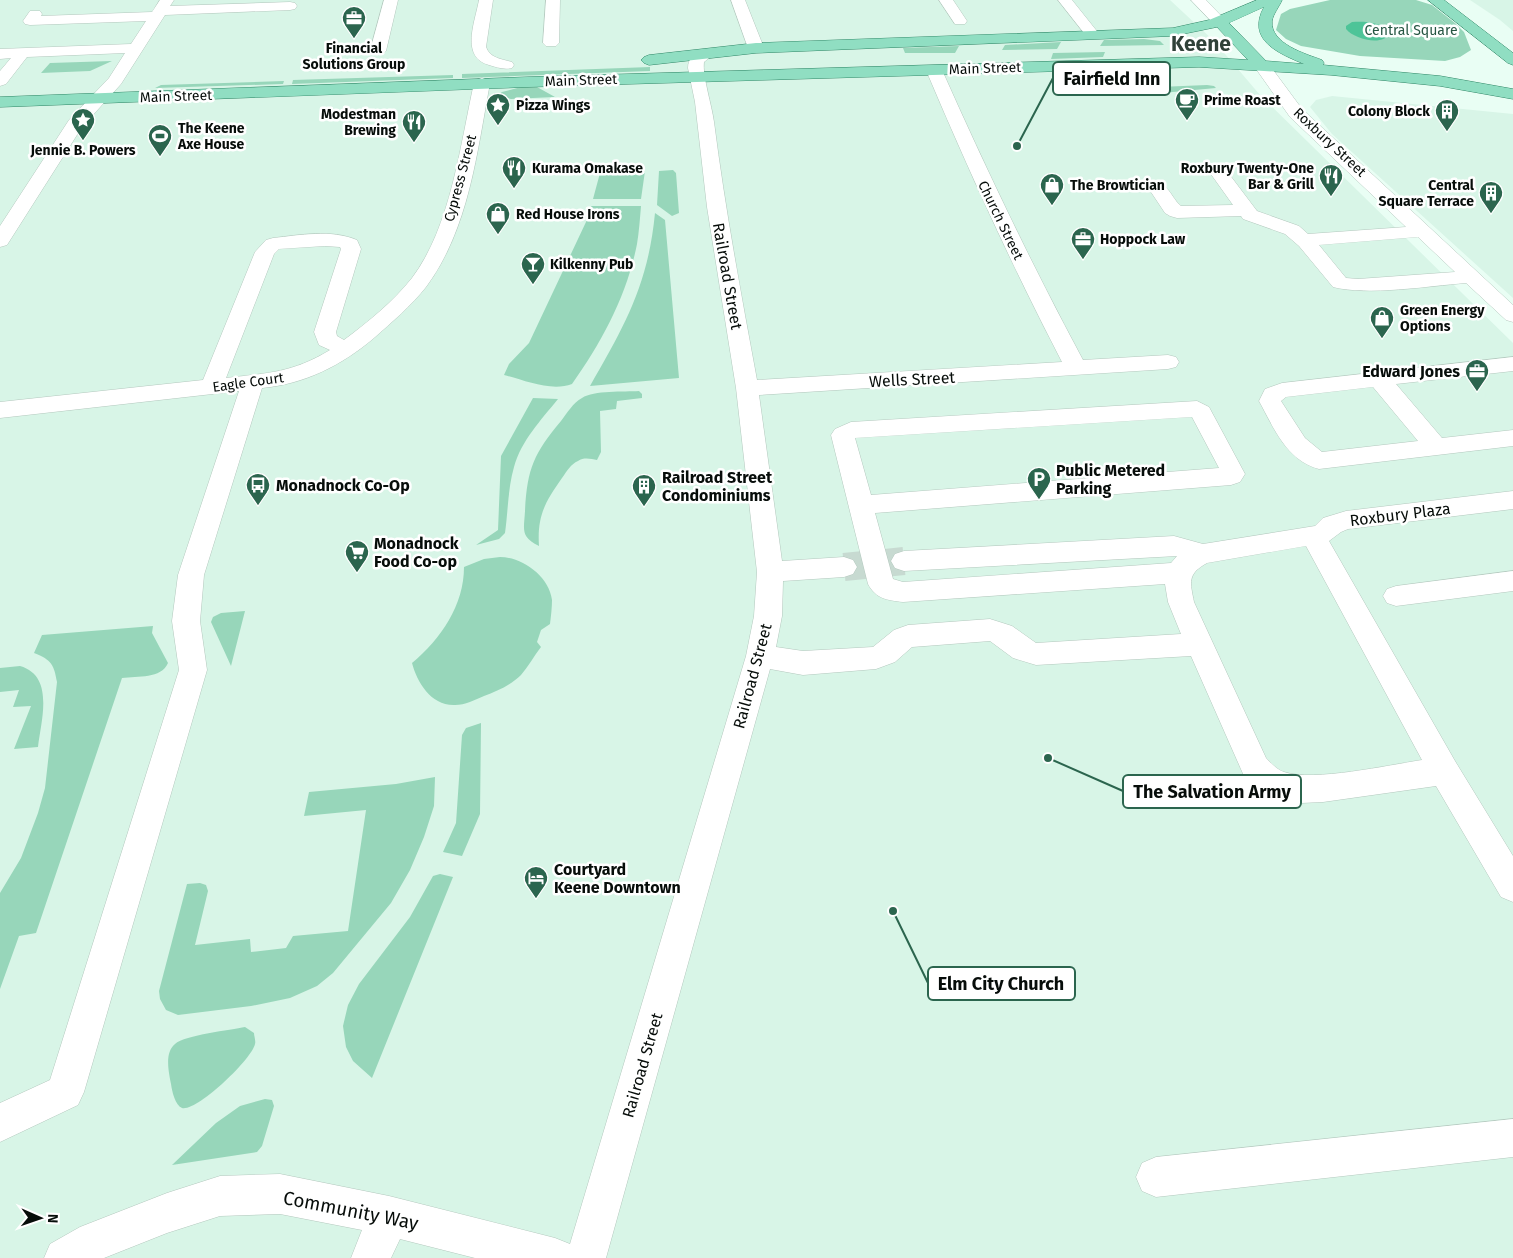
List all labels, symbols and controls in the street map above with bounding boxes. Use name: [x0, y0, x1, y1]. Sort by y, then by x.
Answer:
office icon: Financial Solutions Group: [341, 5, 367, 39]
park label: Central Square: [1364, 22, 1458, 39]
district label: Keene: [1171, 31, 1231, 57]
place label: Financial Solutions Group: [303, 40, 405, 73]
street label: Main Street: [949, 59, 1022, 78]
callout: Fairfield Inn: [1053, 62, 1170, 95]
text: Fairfield Inn: [1064, 68, 1160, 90]
street label: Main Street: [545, 71, 618, 90]
street label: Main Street: [140, 87, 213, 106]
cafe icon: Prime Roast: [1174, 87, 1200, 121]
place icon: Pizza Wings: [485, 92, 511, 126]
place label: Prime Roast: [1204, 92, 1281, 109]
place label: Pizza Wings: [516, 97, 590, 114]
building icon: Colony Block: [1434, 98, 1460, 132]
place label: Colony Block: [1348, 103, 1430, 120]
street label: Roxbury Street: [1290, 104, 1370, 181]
place label: Modestman Brewing: [321, 106, 396, 139]
place icon: Jennie B. Powers: [70, 107, 96, 141]
restaurant icon: Modestman Brewing: [401, 109, 427, 143]
place label: The Keene Axe House: [177, 120, 245, 153]
sports icon: The Keene Axe House: [147, 123, 173, 157]
street label: Cypress Street: [441, 132, 481, 224]
place label: Jennie B. Powers: [29, 142, 136, 159]
restaurant icon: Kurama Omakase: [501, 155, 527, 189]
place label: Kurama Omakase: [532, 160, 643, 177]
place label: Roxbury Twenty-One Bar & Grill: [1181, 160, 1315, 193]
restaurant icon: Roxbury Twenty-One Bar & Grill: [1318, 163, 1344, 197]
shop icon: The Browtician: [1039, 172, 1065, 206]
place label: The Browtician: [1070, 177, 1165, 194]
place label: Central Square Terrace: [1379, 177, 1475, 210]
street label: Church Street: [974, 178, 1027, 263]
building icon: Central Square Terrace: [1478, 180, 1504, 214]
shop icon: Red House Irons: [485, 201, 511, 235]
place label: Red House Irons: [516, 206, 620, 223]
street label: Railroad Street: [709, 221, 746, 331]
office icon: Hoppock Law: [1070, 226, 1096, 260]
place label: Hoppock Law: [1100, 231, 1186, 248]
bar icon: Kilkenny Pub: [520, 251, 546, 285]
place label: Kilkenny Pub: [550, 256, 633, 273]
place label: Green Energy Options: [1400, 302, 1485, 335]
shop icon: Green Energy Options: [1369, 305, 1395, 339]
office icon: Edward Jones: [1464, 358, 1490, 392]
place label: Edward Jones: [1362, 362, 1460, 381]
street label: Wells Street: [868, 368, 956, 391]
street label: Eagle Court: [211, 369, 286, 396]
place label: Public Metered Parking: [1056, 461, 1165, 498]
parking icon: Public Metered Parking: [1026, 466, 1052, 500]
place label: Railroad Street Condominiums: [662, 468, 773, 505]
bus stop icon: Monadnock Co-Op: [245, 472, 271, 506]
building icon: Railroad Street Condominiums: [631, 473, 657, 507]
place label: Monadnock Co-Op: [276, 476, 410, 495]
street label: Roxbury Plaza: [1349, 499, 1452, 530]
place label: Monadnock Food Co-op: [374, 534, 459, 571]
supermarket icon: Monadnock Food Co-op: [344, 539, 370, 573]
street label: Railroad Street: [729, 621, 776, 731]
callout: The Salvation Army: [1123, 775, 1301, 808]
text: The Salvation Army: [1133, 781, 1291, 803]
place label: Courtyard Keene Downtown: [554, 860, 681, 897]
hotel icon: Courtyard Keene Downtown: [523, 865, 549, 899]
callout: Elm City Church: [928, 967, 1075, 1000]
text: Elm City Church: [938, 973, 1064, 995]
street label: Railroad Street: [618, 1010, 667, 1120]
street label: Community Way: [281, 1186, 421, 1235]
north arrow: [15, 1193, 65, 1243]
text: N: [44, 1213, 61, 1223]

